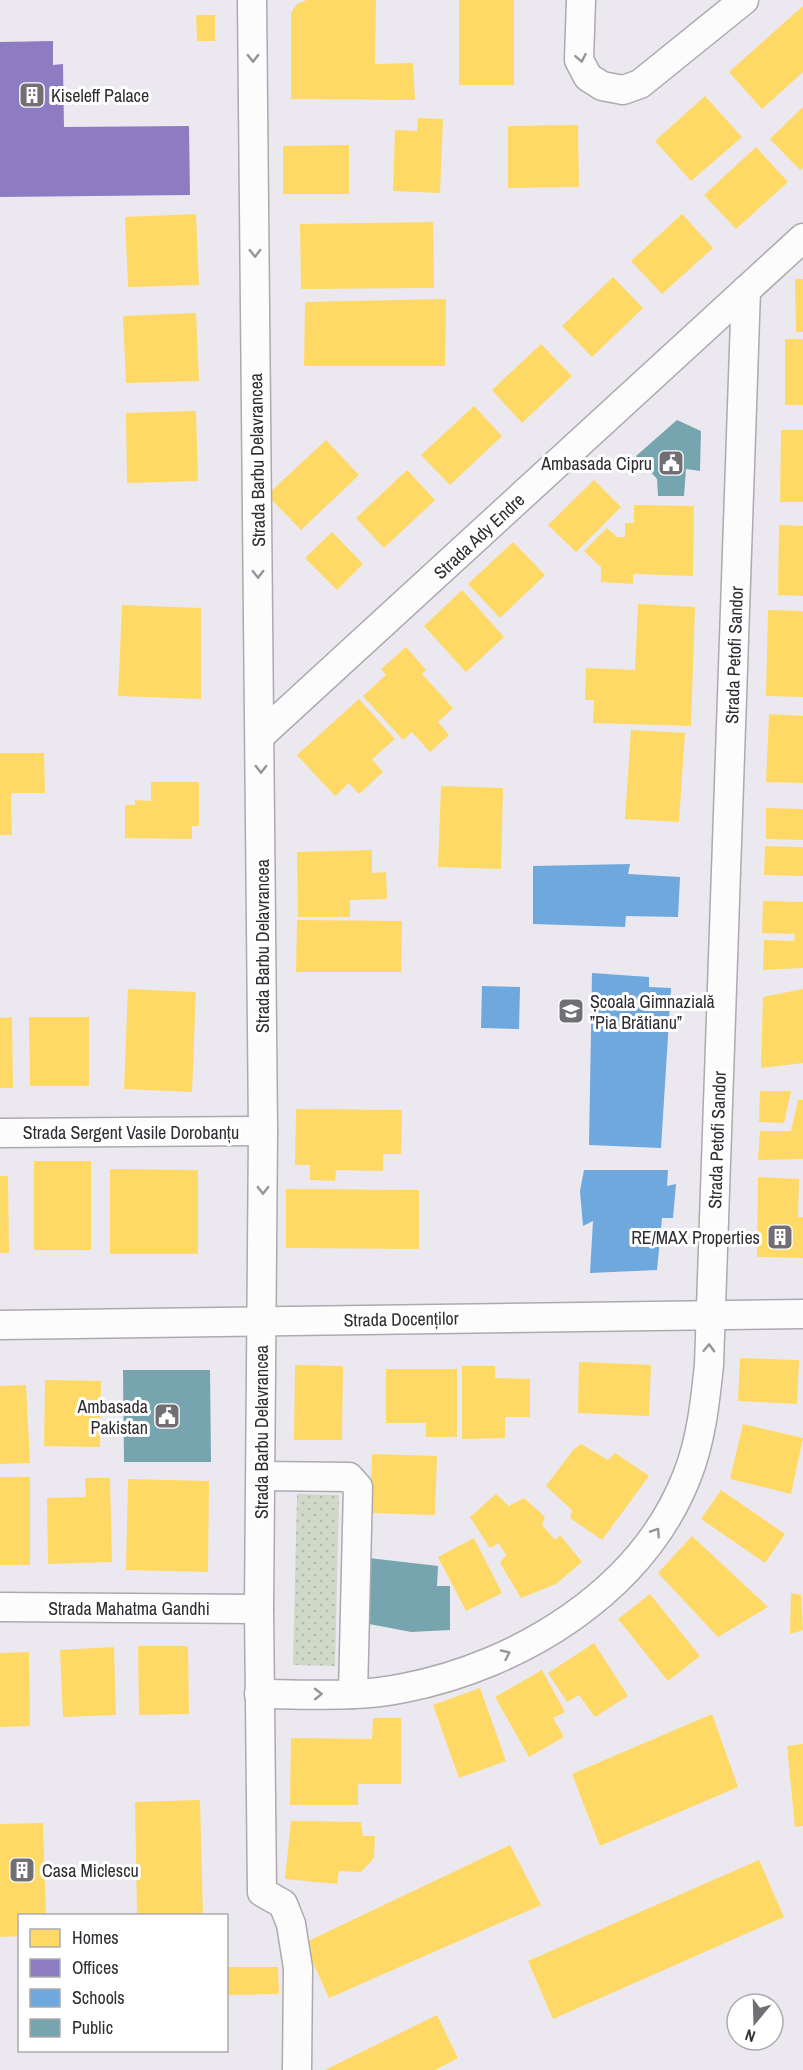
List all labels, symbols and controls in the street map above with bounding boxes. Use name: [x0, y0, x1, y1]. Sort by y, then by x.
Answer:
one-way arrow: [575, 53, 587, 63]
one-way arrow: [247, 54, 259, 63]
building icon: Kiseleff Palace: [17, 80, 47, 110]
place label: Kiseleff Palace: [51, 83, 149, 108]
one-way arrow: [249, 249, 261, 258]
street label: Strada Barbu Delavrancea: [243, 373, 271, 547]
public building icon: Ambasada Cipru: [656, 448, 686, 478]
place label: Ambasada Cipru: [540, 451, 652, 476]
street label: Strada Ady Endre: [428, 487, 530, 585]
one-way arrow: [252, 570, 265, 579]
street label: Strada Petofi Sandor: [719, 586, 749, 724]
one-way arrow: [254, 765, 267, 774]
street label: Strada Barbu Delavrancea: [250, 859, 275, 1033]
place label: Școala Gimnazială ”Pia Brătianu”: [590, 989, 715, 1035]
school or university icon: Școala Gimnazială ”Pia Brătianu”: [556, 996, 586, 1026]
street label: Strada Petofi Sandor: [702, 1071, 732, 1209]
street label: Strada Sergent Vasile Dorobanțu: [23, 1120, 239, 1145]
one-way arrow: [257, 1185, 269, 1194]
building icon: RE/MAX Properties: [765, 1222, 795, 1252]
place label: RE/MAX Properties: [631, 1225, 760, 1250]
street label: Strada Docenților: [343, 1305, 459, 1333]
one-way arrow: [703, 1344, 716, 1353]
street label: Strada Barbu Delavrancea: [249, 1345, 274, 1519]
place label: Ambasada Pakistan: [76, 1394, 148, 1440]
public building icon: Ambasada Pakistan: [152, 1401, 182, 1431]
one-way arrow: [649, 1528, 660, 1539]
street label: Strada Mahatma Gandhi: [48, 1596, 210, 1621]
one-way arrow: [500, 1649, 511, 1661]
one-way arrow: [313, 1688, 322, 1700]
building icon: Casa Miclescu: [7, 1855, 37, 1885]
place label: Casa Miclescu: [42, 1858, 139, 1883]
legend: [18, 1914, 228, 2052]
text: Homes: [72, 1925, 119, 1950]
text: Offices: [72, 1955, 119, 1980]
text: Schools: [72, 1985, 125, 2010]
north arrow: [725, 1992, 785, 2052]
text: Public: [72, 2015, 113, 2040]
text: N: [742, 2024, 758, 2048]

